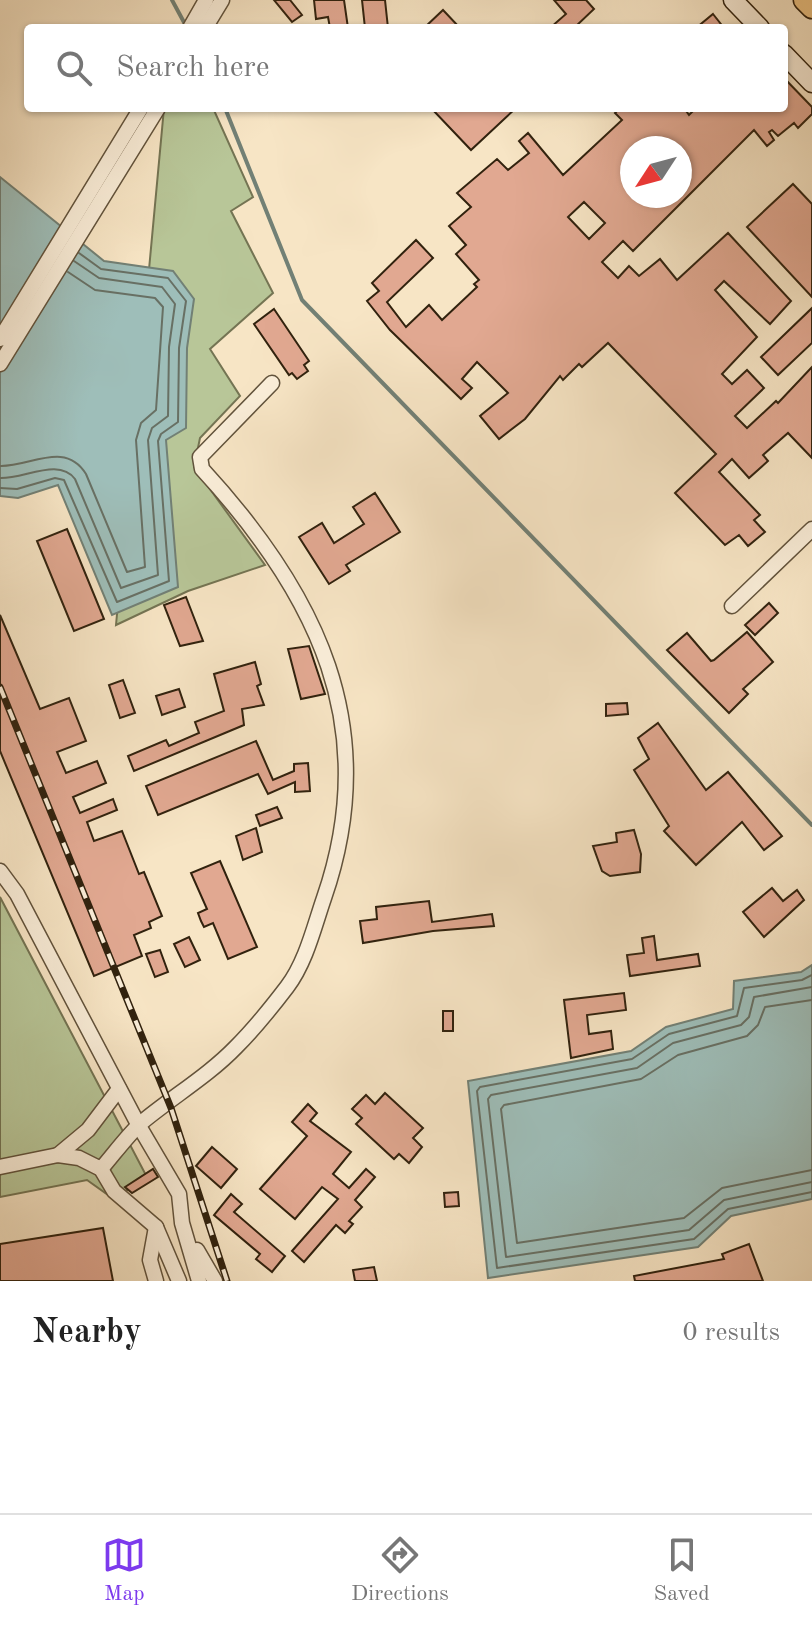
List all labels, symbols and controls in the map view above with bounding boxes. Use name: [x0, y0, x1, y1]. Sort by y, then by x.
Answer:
search box: [24, 24, 788, 112]
icon: search: [52, 46, 96, 90]
text: Search here: [116, 53, 270, 83]
north arrow: [620, 136, 692, 208]
text: Nearby: [32, 1316, 142, 1350]
text: 0 results: [682, 1320, 780, 1346]
tab: Map: [102, 1533, 146, 1608]
tab: Directions: [351, 1533, 449, 1608]
tab: Saved: [654, 1533, 710, 1608]

